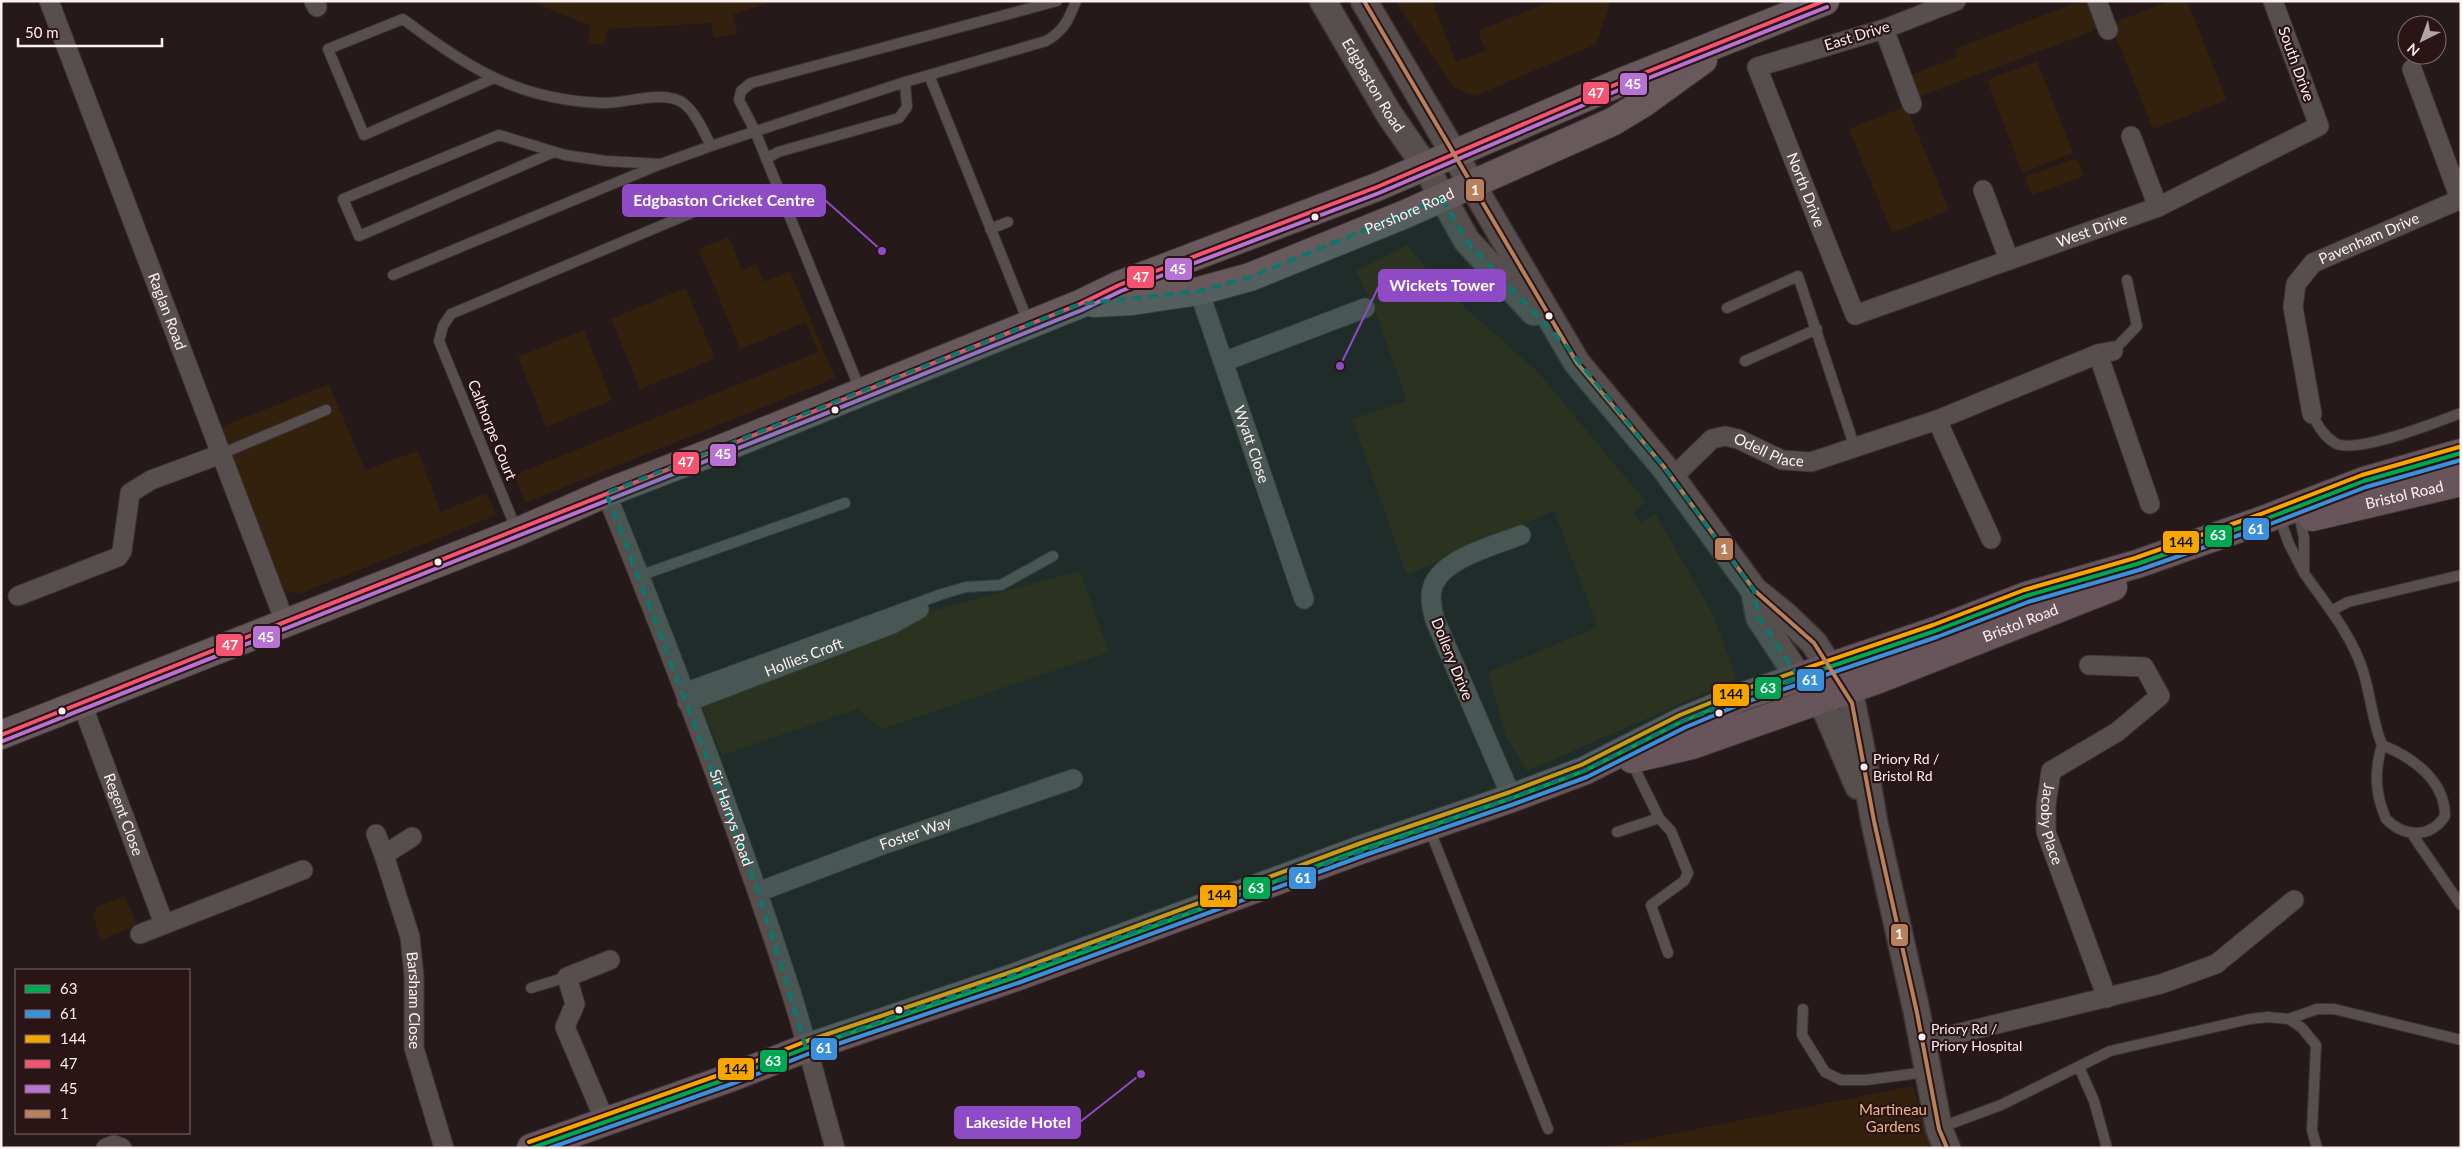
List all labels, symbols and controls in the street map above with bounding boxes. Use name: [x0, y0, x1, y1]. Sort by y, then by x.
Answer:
scale bar: [18, 15, 161, 47]
north arrow: [2397, 15, 2447, 65]
street label: East Drive: [1822, 17, 1892, 54]
text: 50 m: [25, 23, 59, 41]
street label: South Drive: [2275, 24, 2319, 104]
street label: Edgbaston Road: [1339, 35, 1409, 135]
text: N: [2403, 40, 2423, 60]
line badge: 45: [1619, 72, 1648, 96]
text: 45: [1625, 75, 1641, 92]
line badge: 47: [1582, 81, 1610, 105]
text: 47: [1588, 84, 1604, 101]
street label: North Drive: [1784, 150, 1829, 230]
line badge: 1: [1465, 178, 1485, 202]
text: 1: [1471, 181, 1479, 198]
street label: Pershore Road: [1362, 183, 1457, 238]
callout: Edgbaston Cricket Centre: [623, 185, 825, 216]
text: Edgbaston Cricket Centre: [633, 190, 815, 209]
street label: Pavenham Drive: [2316, 208, 2422, 267]
street label: West Drive: [2054, 209, 2130, 251]
unlabelled marker: [1310, 212, 1320, 222]
line badge: 45: [1164, 257, 1193, 281]
text: 45: [1170, 260, 1186, 277]
line badge: 47: [1126, 265, 1155, 289]
text: 47: [1133, 268, 1149, 285]
street label: Raglan Road: [145, 270, 191, 352]
callout: Wickets Tower: [1379, 270, 1505, 301]
text: Wickets Tower: [1389, 275, 1495, 294]
unlabelled marker: [1544, 311, 1554, 321]
street label: Calthorpe Court: [465, 377, 521, 483]
street label: Wyatt Close: [1231, 403, 1274, 485]
unlabelled marker: [830, 405, 840, 415]
street label: Odell Place: [1731, 428, 1804, 469]
line badge: 45: [709, 443, 737, 467]
text: 45: [715, 445, 731, 462]
line badge: 47: [672, 451, 700, 475]
text: 47: [678, 453, 694, 470]
street label: Bristol Road: [2363, 476, 2445, 512]
line badge: 61: [2242, 517, 2270, 541]
text: 61: [2248, 520, 2264, 537]
line badge: 63: [2204, 524, 2233, 548]
text: 63: [2210, 526, 2226, 543]
line badge: 144: [2162, 530, 2200, 554]
text: 144: [2169, 533, 2193, 550]
line badge: 1: [1714, 537, 1734, 561]
text: 1: [1720, 540, 1728, 557]
unlabelled marker: [433, 557, 443, 567]
street label: Bristol Road: [1980, 599, 2061, 645]
street label: Dollery Drive: [1428, 615, 1478, 703]
line badge: 45: [252, 625, 281, 649]
text: 45: [258, 628, 274, 645]
line badge: 47: [215, 633, 244, 657]
street label: Hollies Croft: [762, 633, 846, 680]
text: 47: [222, 636, 238, 653]
line badge: 61: [1796, 668, 1825, 692]
text: 61: [1802, 671, 1818, 688]
line badge: 63: [1754, 676, 1782, 700]
text: 63: [1760, 679, 1776, 696]
line badge: 144: [1712, 683, 1750, 707]
text: 144: [1719, 685, 1743, 702]
unlabelled marker: [57, 706, 67, 716]
unlabelled marker: [1714, 708, 1724, 718]
place label: Priory Rd / Bristol Rd: [1873, 750, 1939, 784]
marker: Priory Rd / Bristol Rd: [1859, 762, 1869, 772]
street label: Sir Harrys Road: [706, 766, 758, 868]
street label: Regent Close: [101, 771, 148, 858]
street label: Jacoby Place: [2038, 782, 2067, 867]
street label: Foster Way: [877, 812, 954, 853]
line badge: 61: [1288, 866, 1317, 890]
text: 61: [1295, 869, 1311, 886]
line badge: 63: [1242, 876, 1271, 900]
text: 63: [1248, 879, 1264, 896]
line badge: 144: [1199, 884, 1238, 908]
text: 144: [1207, 886, 1231, 903]
line badge: 1: [1890, 923, 1909, 947]
text: 1: [1895, 925, 1903, 942]
street label: Barsham Close: [404, 951, 424, 1049]
legend: [15, 969, 190, 1134]
text: 63: [60, 979, 77, 997]
text: 61: [60, 1004, 77, 1022]
unlabelled marker: [894, 1005, 904, 1015]
place label: Priory Rd / Priory Hospital: [1931, 1020, 2022, 1054]
text: 144: [60, 1029, 86, 1047]
marker: Priory Rd / Priory Hospital: [1917, 1032, 1927, 1042]
line badge: 61: [810, 1037, 838, 1061]
text: 61: [816, 1039, 832, 1056]
line badge: 63: [759, 1049, 788, 1073]
text: 63: [765, 1052, 781, 1069]
text: 47: [60, 1054, 78, 1072]
line badge: 144: [717, 1057, 755, 1081]
text: 144: [724, 1060, 748, 1077]
text: 45: [60, 1079, 77, 1097]
park label: Martineau Gardens: [1859, 1100, 1927, 1135]
text: 1: [60, 1104, 69, 1122]
callout: Lakeside Hotel: [955, 1107, 1080, 1138]
text: Lakeside Hotel: [965, 1112, 1071, 1131]

